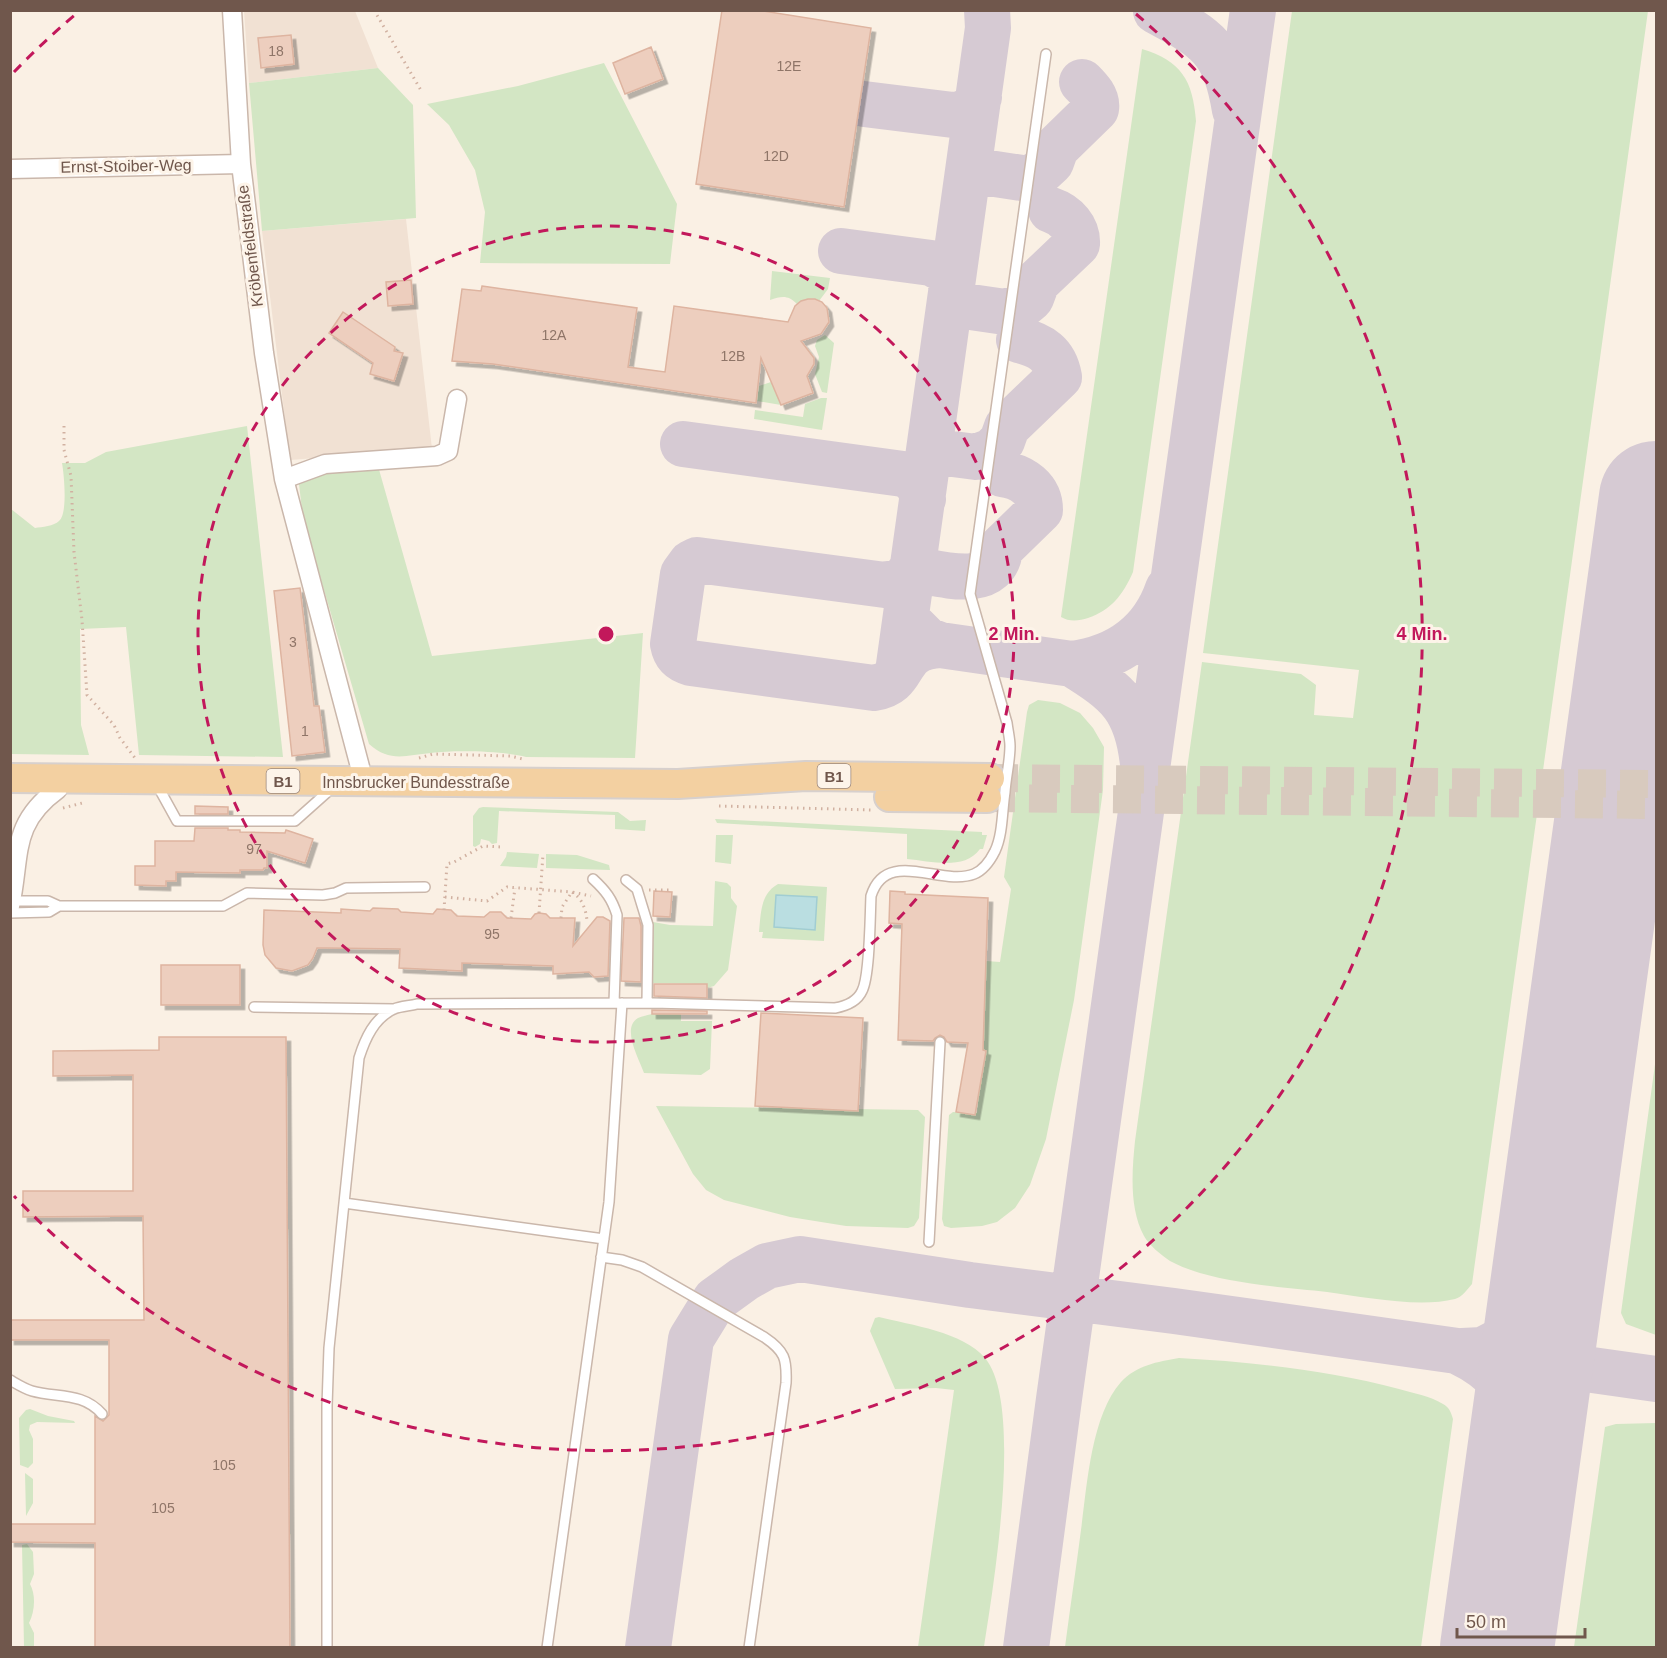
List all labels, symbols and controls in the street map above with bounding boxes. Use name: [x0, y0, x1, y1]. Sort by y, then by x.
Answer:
house number: 18: [268, 43, 284, 59]
house number: 12E: [777, 58, 801, 74]
house number: 12D: [763, 148, 789, 164]
street label: Ernst-Stoiber-Weg: [60, 156, 192, 176]
street label: Kröbenfeldstraße: [234, 184, 266, 308]
house number: 12A: [542, 327, 567, 343]
house number: 12B: [721, 348, 745, 364]
centre of rings: [596, 624, 616, 644]
text: 2 Min.: [988, 624, 1040, 644]
text: 4 Min.: [1396, 624, 1448, 644]
house number: 3: [289, 634, 297, 650]
house number: 1: [301, 723, 309, 739]
road number: B1: [818, 764, 850, 788]
road number: B1: [266, 769, 300, 793]
street label: Innsbrucker Bundesstraße: [322, 774, 510, 791]
house number: 97: [246, 841, 262, 857]
house number: 95: [484, 926, 500, 942]
house number: 105: [212, 1457, 236, 1473]
house number: 105: [151, 1500, 175, 1516]
scale bar: [1457, 1601, 1584, 1639]
text: 50 m: [1466, 1612, 1506, 1632]

